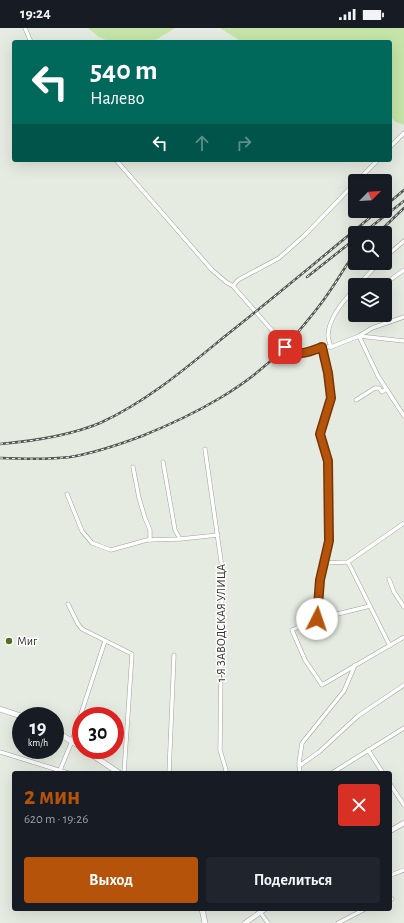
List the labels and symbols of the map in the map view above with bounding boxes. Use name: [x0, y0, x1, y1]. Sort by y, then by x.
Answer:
north arrow: [348, 174, 392, 218]
pin: [268, 330, 302, 364]
street label: 1-Я ЗАВОДСКАЯ УЛИЦА: [215, 564, 227, 682]
position arrow: [296, 598, 338, 640]
place label: Миг: [17, 635, 38, 647]
marker: Миг: [4, 636, 14, 646]
speed limit sign: 30: [72, 707, 124, 759]

